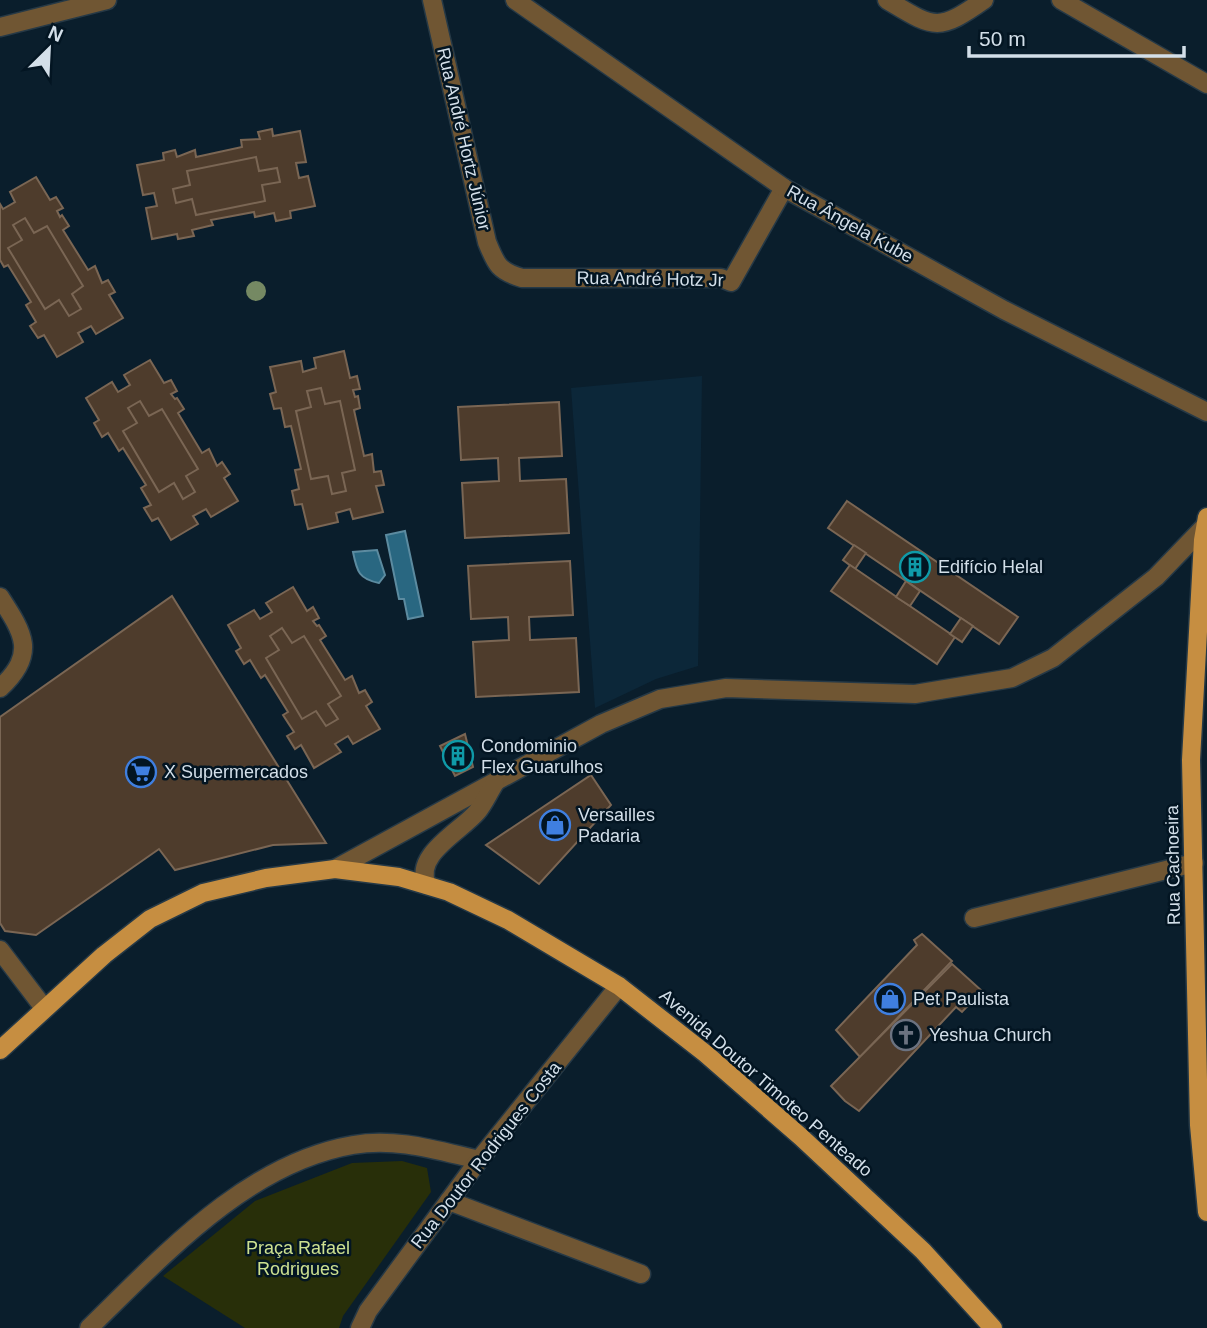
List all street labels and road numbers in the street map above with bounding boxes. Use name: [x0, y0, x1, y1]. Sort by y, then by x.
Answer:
street label: Rua André Hortz Júnior: [433, 46, 495, 232]
street label: Rua Ângela Kube: [783, 181, 917, 267]
street label: Rua André Hotz Jr: [576, 268, 724, 290]
street label: Rua Cachoeira: [1162, 804, 1184, 925]
street label: Avenida Doutor Timoteo Penteado: [656, 985, 876, 1181]
street label: Rua Doutor Rodrigues Costa: [407, 1057, 566, 1252]

